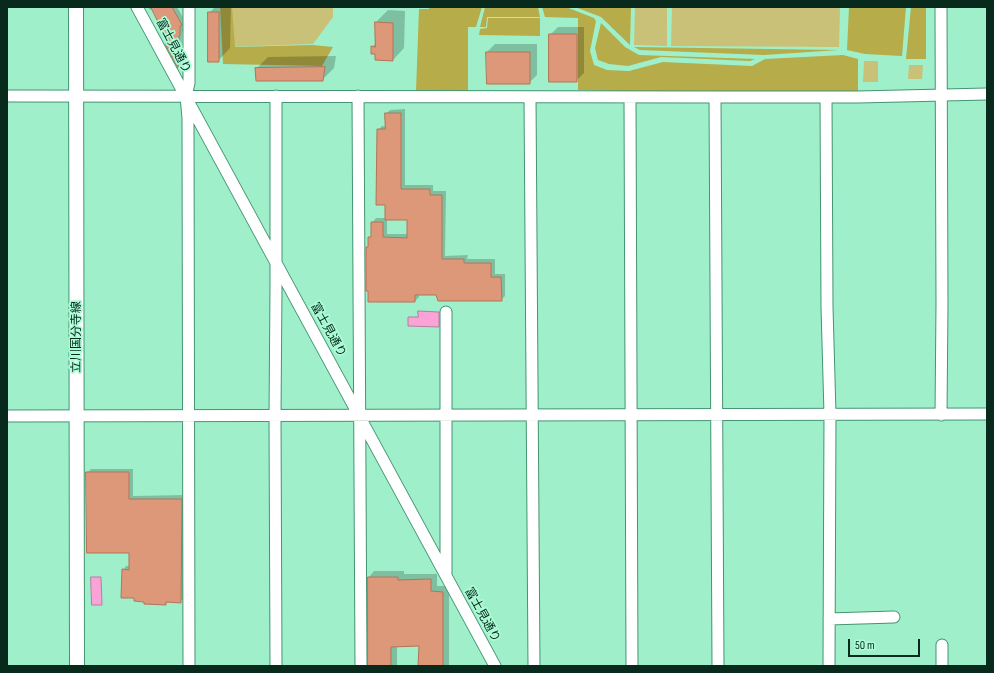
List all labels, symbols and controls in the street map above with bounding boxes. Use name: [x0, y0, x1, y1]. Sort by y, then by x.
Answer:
street label: 富士見通り: [153, 16, 193, 76]
street label: 富士見通り: [307, 300, 349, 360]
street label: 立川国分寺線: [70, 301, 84, 373]
street label: 富士見通り: [461, 585, 503, 645]
scale bar: [850, 631, 922, 657]
text: 50 m: [855, 638, 875, 653]

